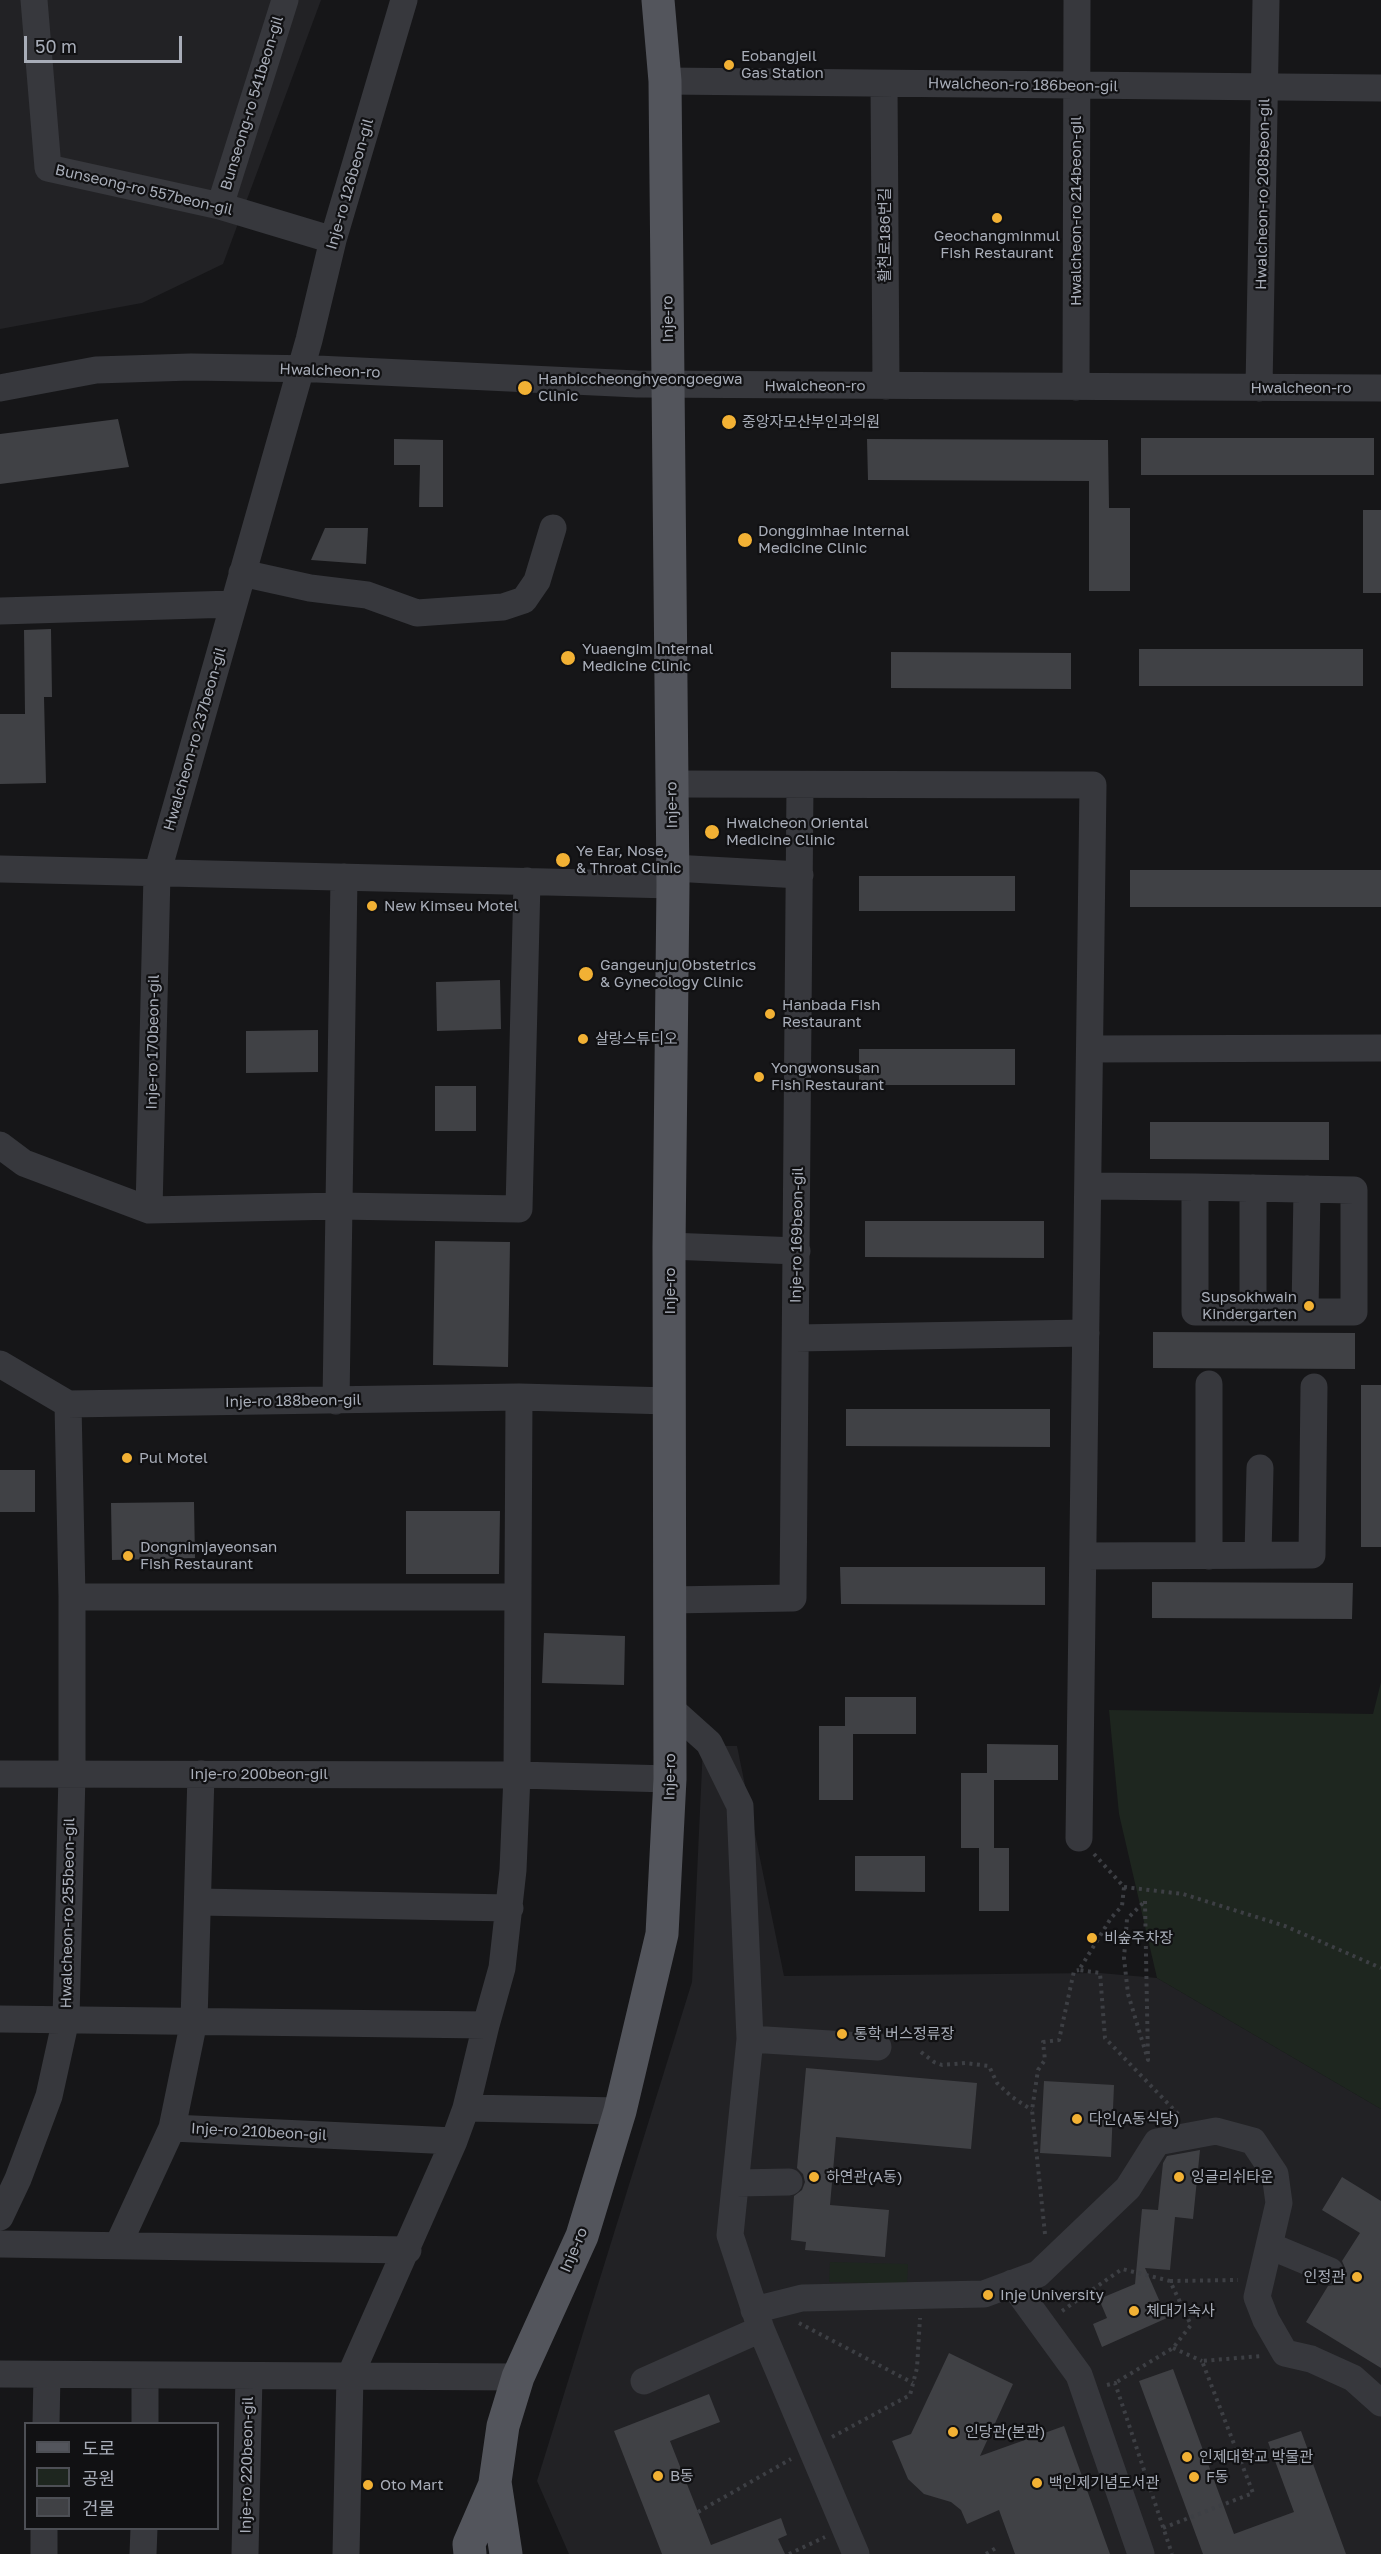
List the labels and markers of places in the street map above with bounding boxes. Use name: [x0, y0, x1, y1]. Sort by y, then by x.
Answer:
place label: Eobangjeil Gas Station: [741, 47, 824, 82]
marker: Eobangjeil Gas Station: [722, 58, 736, 72]
marker: Geochangminmul Fish Restaurant: [990, 211, 1004, 225]
place label: Geochangminmul Fish Restaurant: [934, 227, 1060, 262]
place label: Hanbiccheonghyeongoegwa Clinic: [538, 370, 742, 405]
marker: Hanbiccheonghyeongoegwa Clinic: [516, 379, 534, 397]
marker: 중앙자모산부인과의원: [720, 413, 738, 431]
place label: 중앙자모산부인과의원: [742, 413, 880, 431]
place label: Donggimhae Internal Medicine Clinic: [758, 522, 909, 557]
marker: Donggimhae Internal Medicine Clinic: [736, 531, 754, 549]
place label: Yuaengim Internal Medicine Clinic: [582, 640, 713, 675]
marker: Yuaengim Internal Medicine Clinic: [559, 649, 577, 667]
place label: Hwalcheon Oriental Medicine Clinic: [726, 814, 868, 849]
marker: Hwalcheon Oriental Medicine Clinic: [703, 823, 721, 841]
place label: Ye Ear, Nose, & Throat Clinic: [576, 842, 682, 877]
marker: Ye Ear, Nose, & Throat Clinic: [554, 851, 572, 869]
place label: New Kimseu Motel: [384, 897, 518, 915]
marker: New Kimseu Motel: [365, 899, 379, 913]
place label: Gangeunju Obstetrics & Gynecology Clinic: [600, 956, 756, 991]
marker: Gangeunju Obstetrics & Gynecology Clinic: [577, 965, 595, 983]
place label: Hanbada Fish Restaurant: [782, 996, 880, 1031]
marker: Hanbada Fish Restaurant: [763, 1007, 777, 1021]
place label: 살랑스튜디오: [595, 1030, 678, 1048]
marker: 살랑스튜디오: [576, 1032, 590, 1046]
place label: Yongwonsusan Fish Restaurant: [771, 1059, 884, 1094]
marker: Yongwonsusan Fish Restaurant: [752, 1070, 766, 1084]
place label: Supsokhwain Kindergarten: [1201, 1288, 1297, 1323]
marker: Supsokhwain Kindergarten: [1302, 1299, 1316, 1313]
place label: Pul Motel: [139, 1449, 208, 1467]
marker: Pul Motel: [120, 1451, 134, 1465]
place label: Dongnimjayeonsan Fish Restaurant: [140, 1538, 277, 1573]
marker: Dongnimjayeonsan Fish Restaurant: [121, 1549, 135, 1563]
place label: 비숲주차장: [1104, 1929, 1173, 1947]
marker: 비숲주차장: [1085, 1931, 1099, 1945]
place label: 통학 버스정류장: [854, 2025, 954, 2043]
marker: 통학 버스정류장: [835, 2027, 849, 2041]
place label: 다인(A동식당): [1089, 2110, 1179, 2128]
marker: 다인(A동식당): [1070, 2112, 1084, 2126]
place label: 하연관(A동): [826, 2168, 903, 2186]
place label: 잉글리쉬타운: [1191, 2168, 1274, 2186]
marker: 하연관(A동): [807, 2170, 821, 2184]
marker: 잉글리쉬타운: [1172, 2170, 1186, 2184]
place label: 인정관: [1304, 2268, 1345, 2286]
marker: 인정관: [1350, 2270, 1364, 2284]
place label: Inje University: [1000, 2286, 1104, 2304]
marker: Inje University: [981, 2288, 995, 2302]
place label: 체대기숙사: [1146, 2302, 1215, 2320]
marker: 체대기숙사: [1127, 2304, 1141, 2318]
place label: 인당관(본관): [965, 2423, 1045, 2441]
marker: 인당관(본관): [946, 2425, 960, 2439]
place label: 인제대학교 박물관: [1199, 2448, 1313, 2466]
marker: 인제대학교 박물관: [1180, 2450, 1194, 2464]
place label: B동: [670, 2467, 694, 2485]
place label: F동: [1206, 2468, 1229, 2486]
marker: B동: [651, 2469, 665, 2483]
marker: F동: [1187, 2470, 1201, 2484]
place label: 백인제기념도서관: [1049, 2474, 1159, 2492]
place label: Oto Mart: [380, 2476, 443, 2494]
marker: 백인제기념도서관: [1030, 2476, 1044, 2490]
marker: Oto Mart: [361, 2478, 375, 2492]

